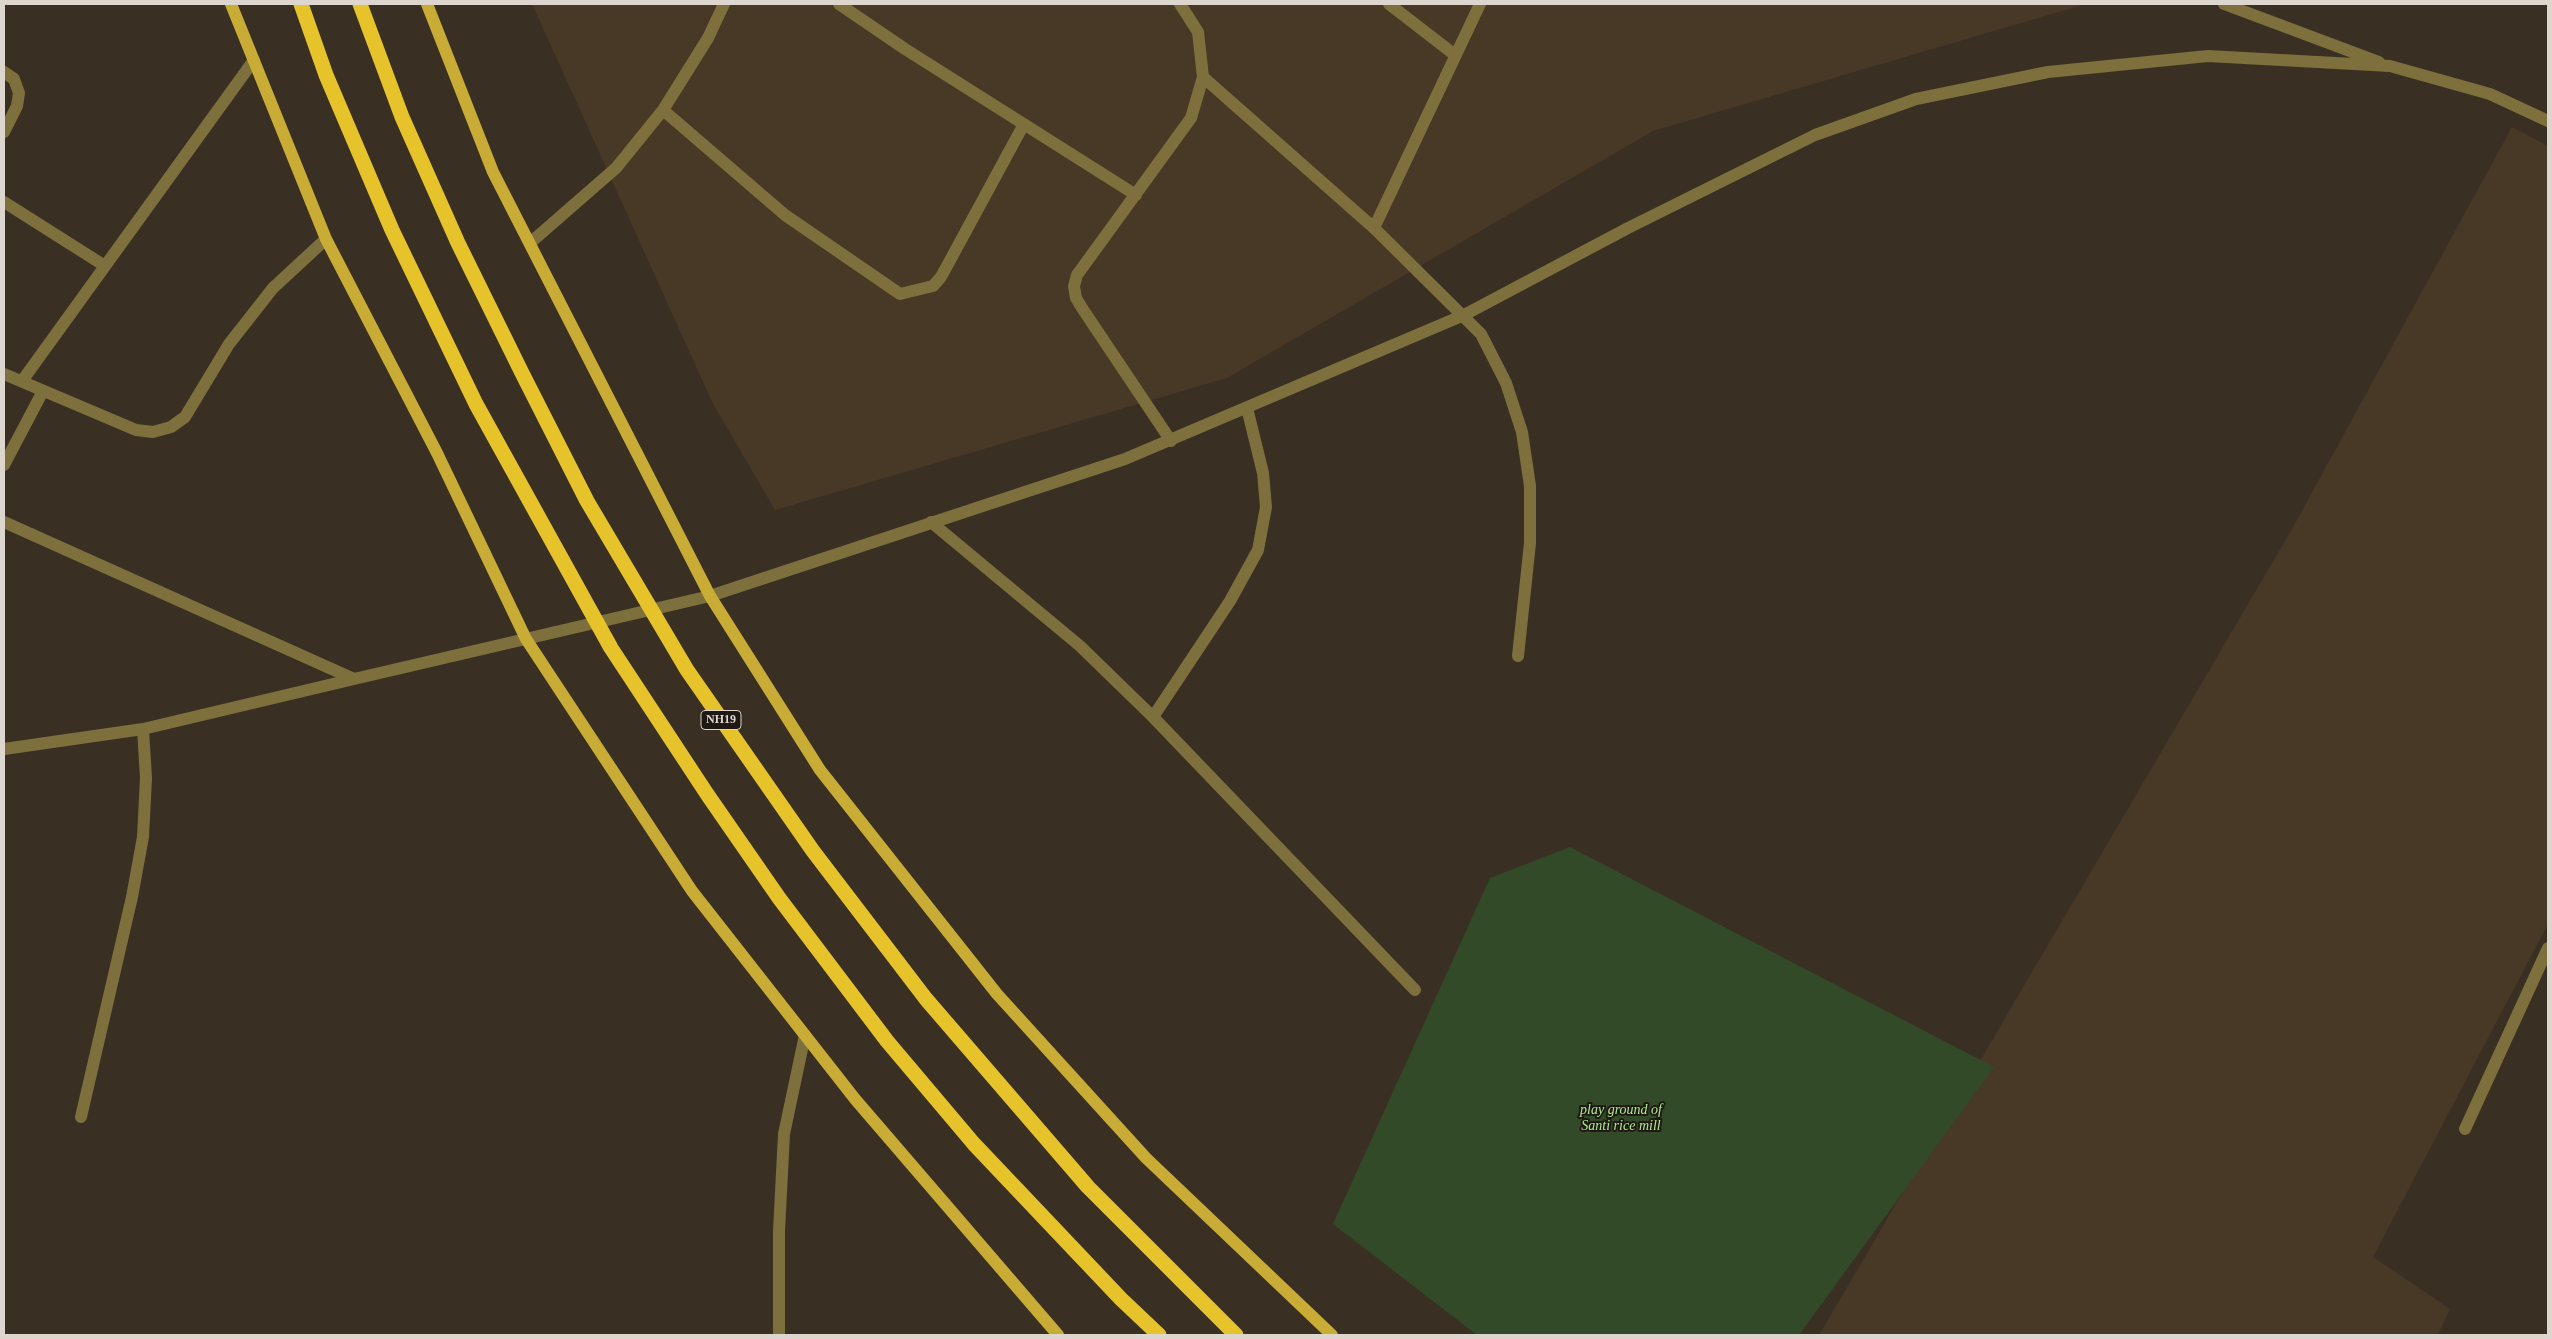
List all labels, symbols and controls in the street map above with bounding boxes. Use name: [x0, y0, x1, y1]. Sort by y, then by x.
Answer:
road number: NH19: [701, 710, 741, 730]
park label: play ground of Santi rice mill: [1580, 1102, 1662, 1134]

